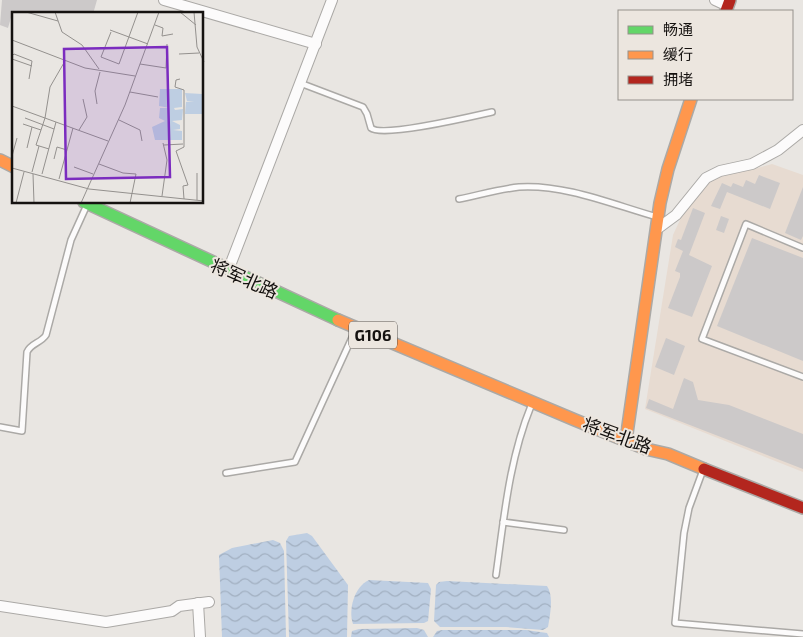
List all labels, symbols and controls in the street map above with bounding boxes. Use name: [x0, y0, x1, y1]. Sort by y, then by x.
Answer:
legend: [618, 10, 793, 100]
inset map: [12, 12, 204, 204]
text: 畅通: [663, 20, 693, 38]
text: 缓行: [663, 45, 693, 63]
text: 拥堵: [663, 70, 693, 88]
street label: 将军北路: [207, 253, 282, 303]
road number: G106: [349, 322, 397, 348]
street label: 将军北路: [580, 412, 655, 458]

